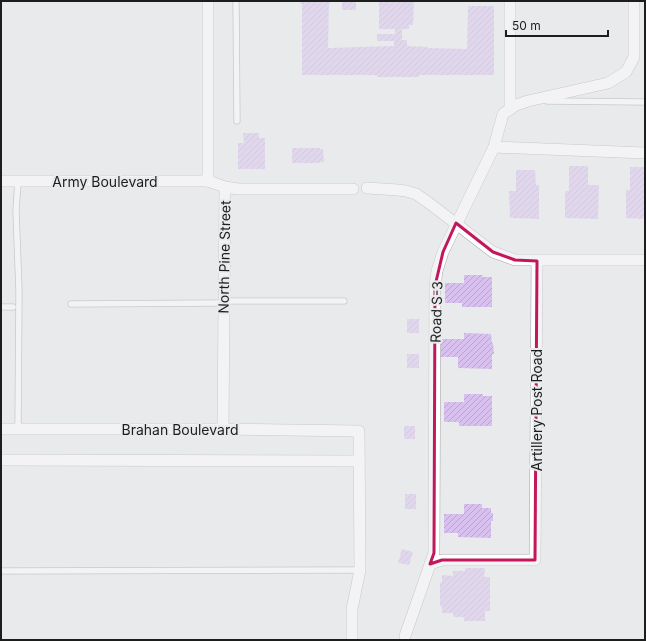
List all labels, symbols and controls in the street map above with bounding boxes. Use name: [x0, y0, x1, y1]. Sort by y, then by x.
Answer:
scale bar: [506, 12, 608, 38]
text: 50 m: [512, 18, 541, 33]
street label: Army Boulevard: [52, 173, 158, 190]
street label: North Pine Street: [215, 200, 233, 314]
street label: Road S-3: [426, 281, 446, 343]
street label: Artillery Post Road: [528, 349, 545, 471]
street label: Brahan Boulevard: [121, 421, 239, 438]

